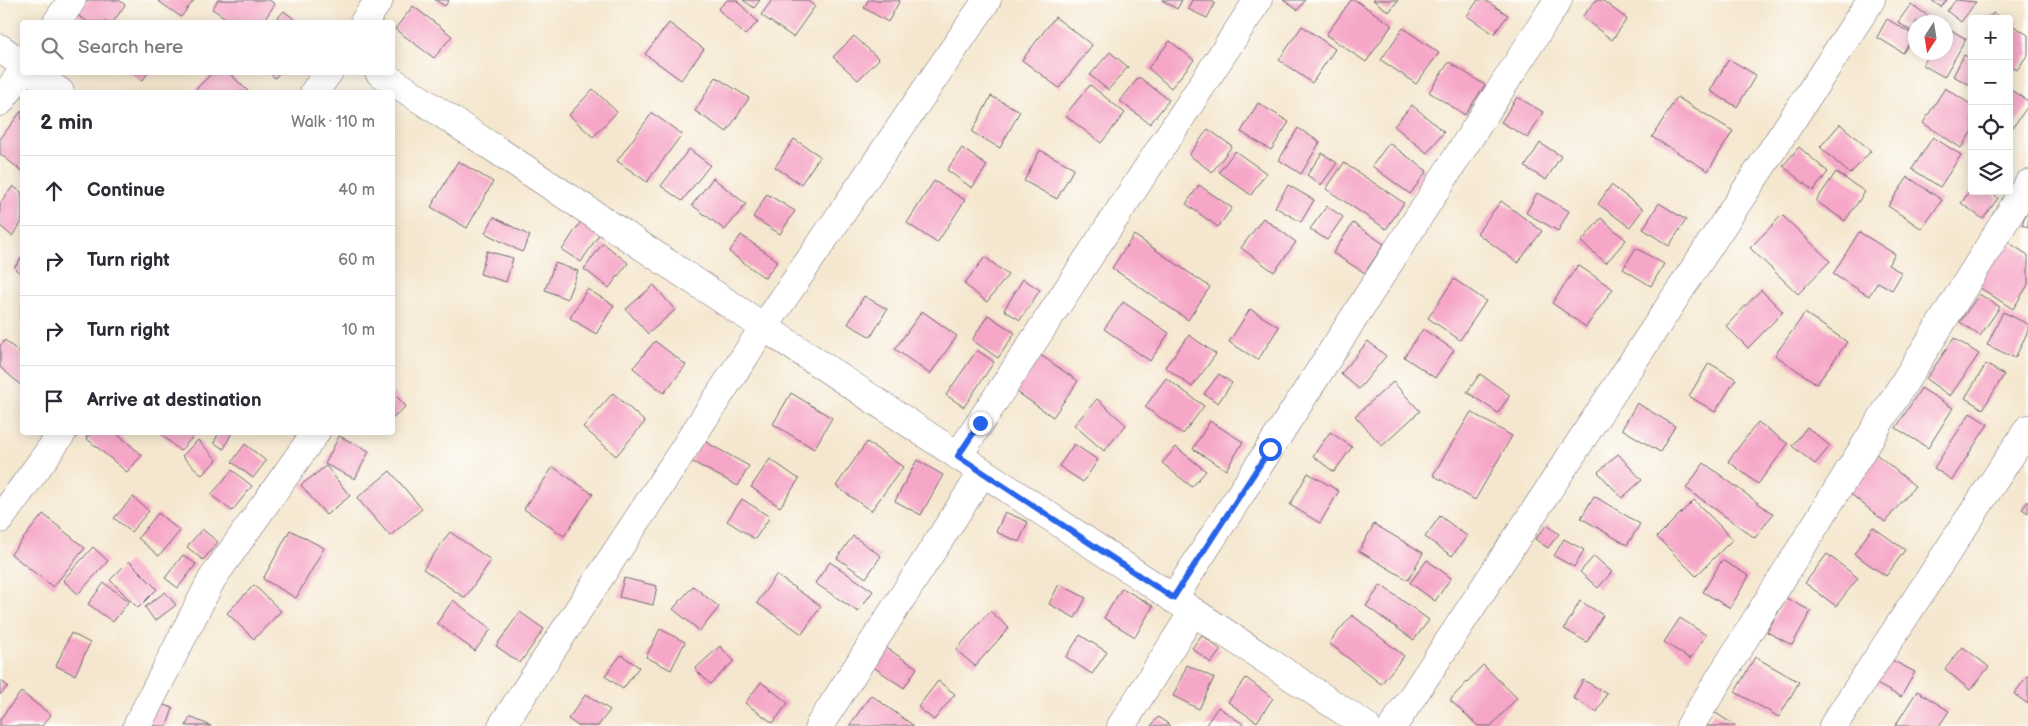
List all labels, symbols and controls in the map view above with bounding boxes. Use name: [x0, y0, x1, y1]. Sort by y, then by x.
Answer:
north arrow: [1908, 15, 1953, 60]
map controls: [1968, 15, 2013, 195]
button: +: [1968, 15, 2013, 60]
search box: [20, 20, 395, 75]
icon: search: [38, 34, 66, 62]
text: Search here: [78, 36, 183, 59]
button: −: [1968, 60, 2013, 105]
button: locate: [1968, 105, 2013, 150]
text: 2 min: [40, 110, 93, 135]
text: Walk · 110 m: [291, 113, 375, 132]
button: layers: [1968, 150, 2013, 195]
icon: ahead: [40, 177, 68, 205]
text: Continue: [87, 179, 165, 202]
text: 40 m: [338, 181, 375, 200]
icon: right: [40, 247, 68, 275]
text: Turn right: [87, 249, 170, 272]
text: 60 m: [338, 251, 375, 270]
icon: right: [40, 317, 68, 345]
text: Turn right: [87, 319, 170, 342]
text: 10 m: [342, 321, 375, 340]
icon: arrive: [40, 387, 68, 415]
text: Arrive at destination: [87, 389, 262, 412]
route end: [969, 412, 992, 435]
route start: [1259, 438, 1282, 461]

